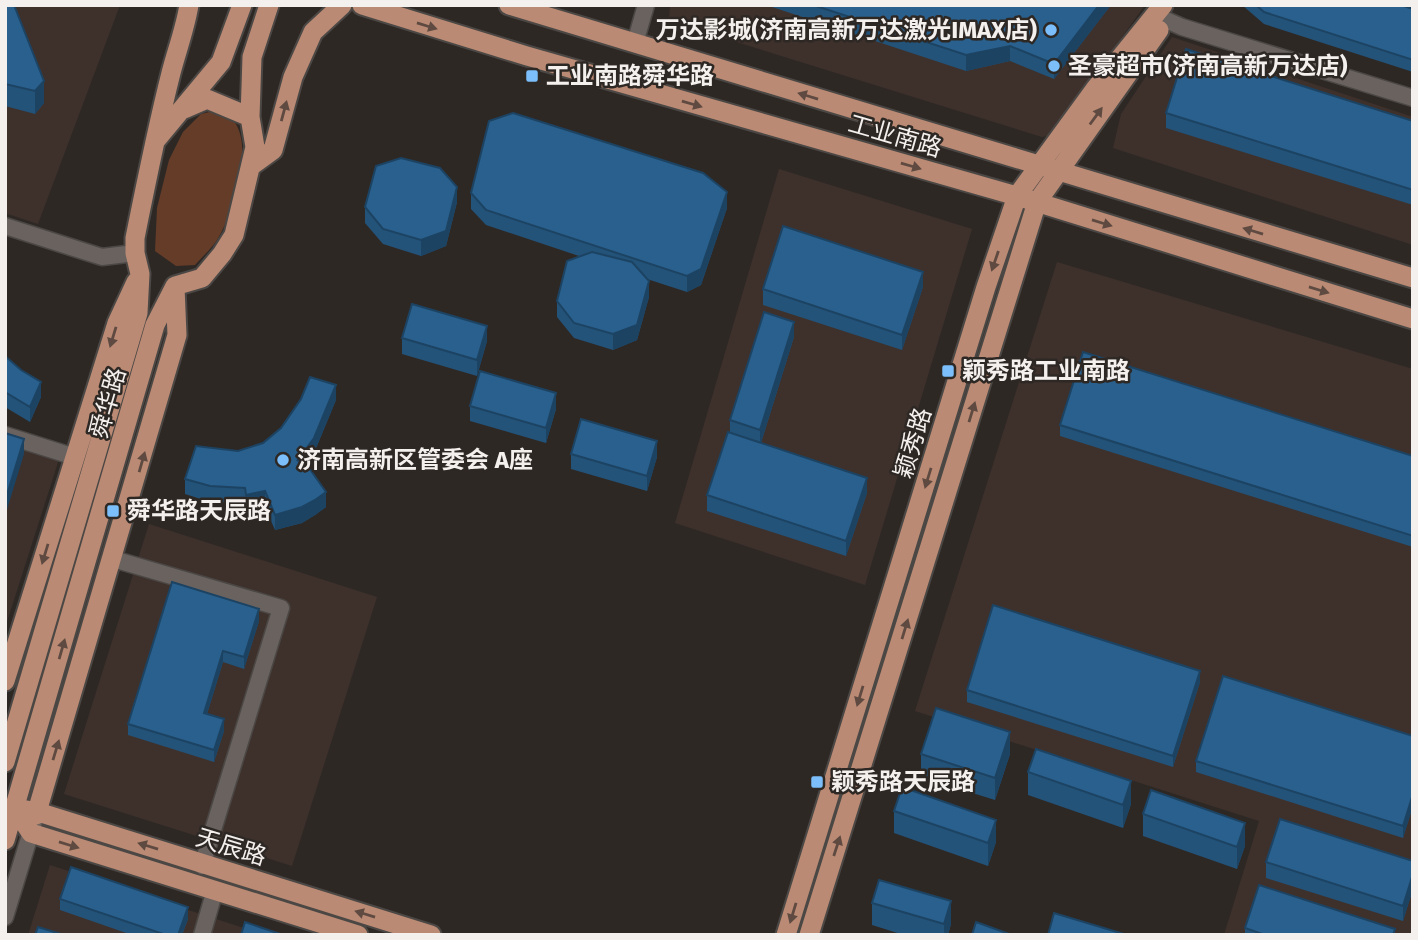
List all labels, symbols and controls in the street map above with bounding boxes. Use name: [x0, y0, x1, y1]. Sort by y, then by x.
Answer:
place label: 万达影城(济南高新万达激光IMAX店): [655, 16, 1037, 44]
one-way arrow: [417, 22, 438, 32]
marker: 万达影城(济南高新万达激光IMAX店): [1043, 22, 1059, 38]
place label: 圣豪超市(济南高新万达店): [1068, 52, 1348, 80]
marker: 圣豪超市(济南高新万达店): [1046, 58, 1062, 74]
place label: 工业南路舜华路: [546, 62, 714, 90]
marker: 工业南路舜华路: [524, 68, 540, 84]
one-way arrow: [797, 91, 818, 101]
one-way arrow: [682, 99, 703, 109]
one-way arrow: [280, 100, 290, 121]
one-way arrow: [1089, 107, 1103, 125]
street label: 工业南路: [845, 109, 945, 163]
one-way arrow: [901, 162, 922, 172]
one-way arrow: [1091, 218, 1112, 228]
one-way arrow: [1243, 225, 1264, 235]
one-way arrow: [989, 251, 1000, 272]
one-way arrow: [1309, 285, 1330, 295]
one-way arrow: [107, 326, 117, 347]
place label: 颖秀路工业南路: [962, 357, 1130, 385]
marker: 颖秀路工业南路: [940, 363, 956, 379]
street label: 舜华路: [85, 365, 131, 441]
one-way arrow: [967, 401, 978, 422]
street label: 颖秀路: [889, 404, 937, 482]
place label: 济南高新区管委会 A座: [297, 446, 533, 474]
one-way arrow: [137, 450, 148, 472]
marker: 济南高新区管委会 A座: [275, 452, 291, 468]
one-way arrow: [922, 468, 933, 489]
place label: 舜华路天辰路: [127, 497, 271, 525]
marker: 舜华路天辰路: [105, 503, 121, 519]
one-way arrow: [39, 544, 49, 565]
one-way arrow: [900, 619, 911, 640]
one-way arrow: [57, 639, 67, 660]
one-way arrow: [854, 685, 865, 706]
one-way arrow: [52, 739, 62, 760]
place label: 颖秀路天辰路: [831, 768, 975, 796]
marker: 颖秀路天辰路: [809, 774, 825, 790]
street label: 天辰路: [192, 823, 270, 871]
one-way arrow: [832, 836, 842, 857]
one-way arrow: [59, 840, 80, 850]
one-way arrow: [138, 841, 159, 851]
one-way arrow: [787, 903, 797, 924]
one-way arrow: [355, 909, 376, 919]

